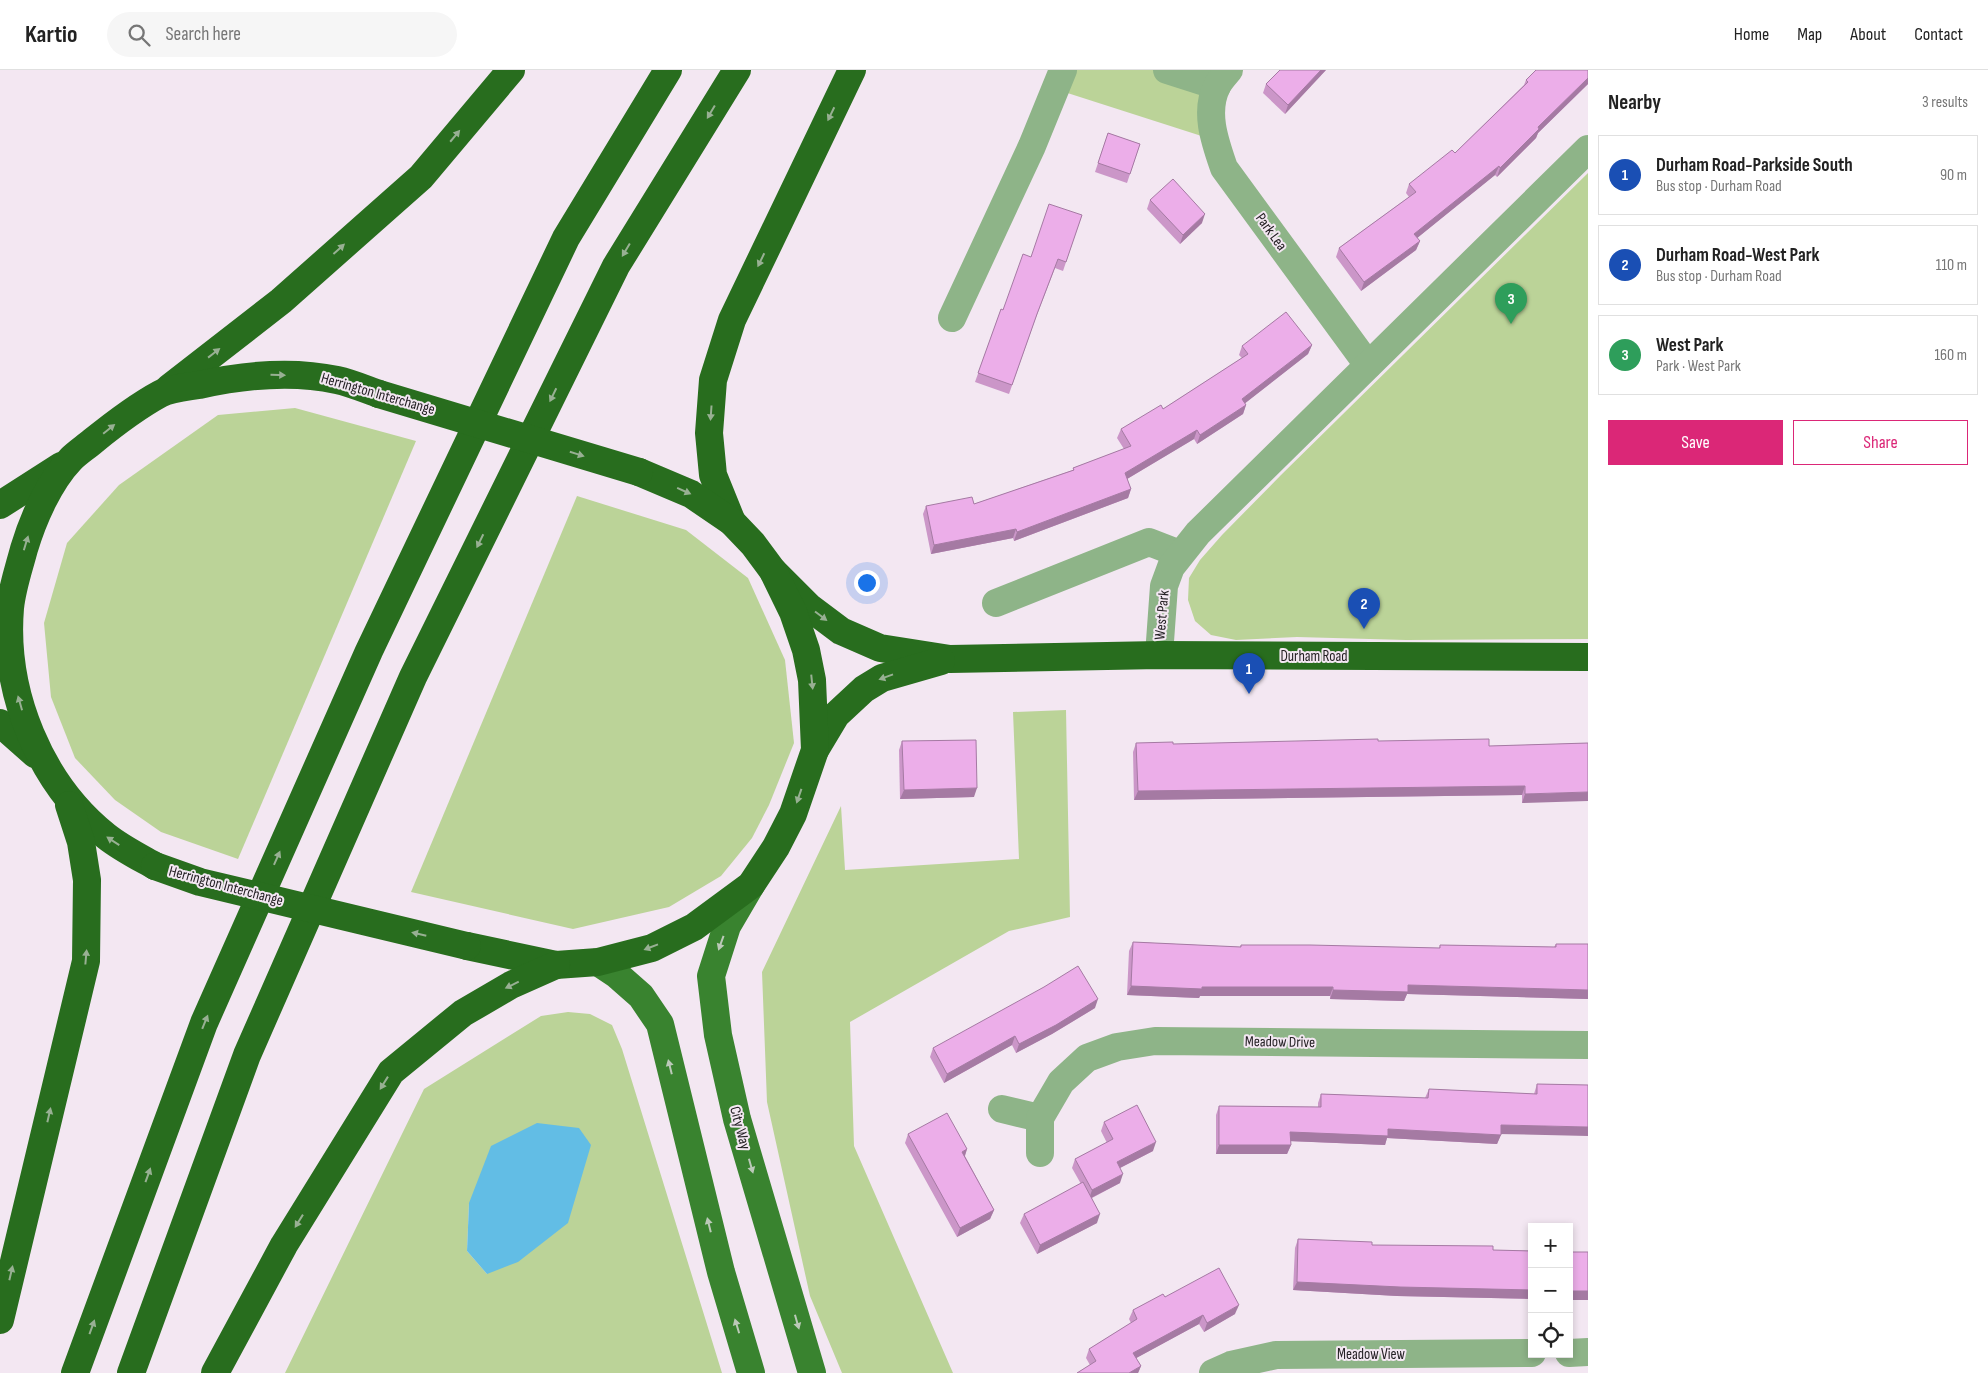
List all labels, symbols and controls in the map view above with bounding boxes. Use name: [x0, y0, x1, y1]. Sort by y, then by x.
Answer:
search box: [107, 12, 457, 57]
text: Kartio: [25, 20, 77, 49]
icon: search: [125, 21, 153, 49]
text: Search here: [165, 23, 241, 46]
text: Home: [1734, 24, 1769, 45]
text: Map: [1797, 24, 1822, 45]
text: About: [1850, 24, 1886, 45]
text: Contact: [1914, 24, 1963, 45]
text: Nearby: [1608, 90, 1661, 115]
text: 3 results: [1922, 93, 1968, 112]
one-way arrow: [707, 105, 716, 118]
one-way arrow: [827, 107, 835, 121]
one-way arrow: [450, 130, 461, 143]
text: Durham Road-Parkside South: [1656, 154, 1853, 177]
text: 1: [1622, 166, 1628, 185]
text: 90 m: [1940, 166, 1967, 185]
text: Bus stop · Durham Road: [1656, 177, 1782, 196]
street label: Park Lea: [1251, 210, 1291, 255]
one-way arrow: [333, 244, 346, 255]
one-way arrow: [622, 244, 631, 257]
text: Durham Road-West Park: [1656, 244, 1820, 267]
one-way arrow: [757, 253, 765, 267]
text: 2: [1621, 256, 1629, 275]
text: 110 m: [1936, 256, 1967, 275]
text: Bus stop · Durham Road: [1656, 267, 1782, 286]
pin: 3: [1495, 283, 1527, 324]
text: West Park: [1656, 334, 1724, 357]
text: 3: [1621, 346, 1629, 365]
text: 160 m: [1934, 346, 1967, 365]
one-way arrow: [207, 347, 220, 358]
text: Park · West Park: [1656, 357, 1741, 376]
street label: Herrington Interchange: [319, 369, 437, 419]
one-way arrow: [271, 371, 287, 379]
one-way arrow: [548, 388, 556, 402]
one-way arrow: [706, 406, 714, 422]
button: Save: [1608, 420, 1783, 465]
button: Share: [1793, 420, 1968, 465]
one-way arrow: [102, 423, 115, 434]
one-way arrow: [569, 450, 584, 458]
one-way arrow: [677, 488, 691, 496]
one-way arrow: [476, 533, 485, 548]
one-way arrow: [23, 536, 30, 551]
your location: [854, 570, 880, 596]
pin: 2: [1348, 588, 1380, 629]
street label: West Park: [1150, 589, 1174, 641]
one-way arrow: [814, 611, 828, 621]
street label: Durham Road: [1280, 647, 1348, 666]
pin: 1: [1233, 653, 1265, 694]
one-way arrow: [808, 674, 816, 690]
one-way arrow: [879, 674, 894, 681]
one-way arrow: [16, 695, 24, 710]
one-way arrow: [795, 789, 802, 804]
one-way arrow: [107, 836, 120, 846]
one-way arrow: [274, 851, 282, 865]
street label: Herrington Interchange: [167, 862, 285, 910]
one-way arrow: [412, 930, 427, 938]
one-way arrow: [717, 936, 725, 951]
one-way arrow: [644, 944, 659, 951]
one-way arrow: [82, 948, 90, 964]
one-way arrow: [505, 981, 519, 989]
one-way arrow: [201, 1015, 209, 1029]
street label: Meadow Drive: [1245, 1032, 1315, 1052]
one-way arrow: [666, 1060, 674, 1075]
one-way arrow: [380, 1077, 389, 1090]
street label: City Way: [725, 1104, 755, 1152]
one-way arrow: [45, 1107, 53, 1122]
one-way arrow: [747, 1159, 755, 1174]
one-way arrow: [144, 1167, 152, 1182]
one-way arrow: [294, 1215, 303, 1228]
one-way arrow: [705, 1217, 713, 1232]
map controls: [1528, 1223, 1573, 1358]
button: +: [1528, 1223, 1573, 1268]
one-way arrow: [7, 1265, 15, 1281]
button: −: [1528, 1268, 1573, 1313]
button: locate: [1528, 1313, 1573, 1358]
one-way arrow: [793, 1315, 801, 1330]
one-way arrow: [88, 1319, 96, 1334]
one-way arrow: [732, 1319, 740, 1334]
street label: Meadow View: [1337, 1345, 1406, 1364]

